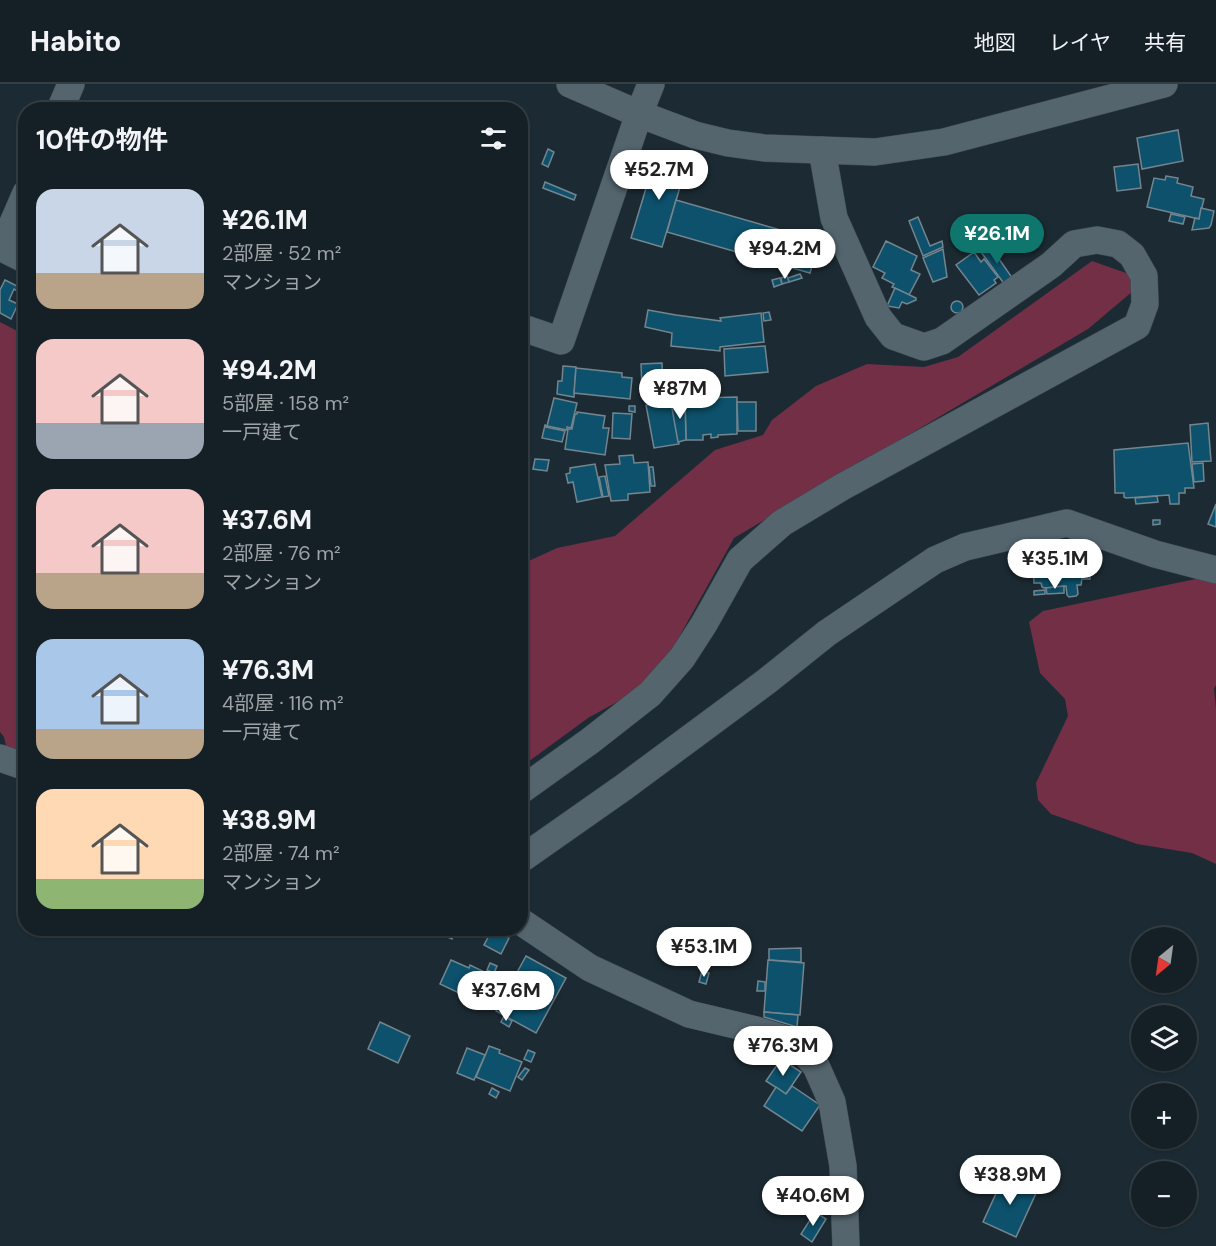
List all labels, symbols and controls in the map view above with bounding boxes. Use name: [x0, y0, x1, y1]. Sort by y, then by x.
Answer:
text: Habito: [30, 23, 121, 60]
text: 地図: [974, 29, 1016, 57]
text: レイヤ: [1049, 29, 1111, 57]
text: 共有: [1144, 29, 1186, 57]
icon: filters: [477, 122, 510, 155]
text: 10件の物件: [36, 123, 168, 157]
pin: ¥52.7M: [610, 150, 708, 201]
text: ¥52.7M: [624, 156, 694, 182]
text: ¥26.1M: [222, 203, 308, 237]
icon: home: [84, 213, 156, 285]
pin: ¥26.1M: [948, 214, 1046, 265]
text: ¥26.1M: [964, 220, 1030, 246]
pin: ¥94.2M: [736, 229, 834, 280]
text: ¥94.2M: [749, 235, 822, 261]
text: 2部屋 · 52 m²: [222, 240, 341, 266]
text: マンション: [222, 269, 322, 295]
text: ¥94.2M: [222, 353, 317, 387]
icon: home: [84, 363, 156, 435]
pin: ¥87M: [644, 369, 716, 420]
text: ¥87M: [653, 375, 707, 401]
text: 5部屋 · 158 m²: [222, 390, 349, 416]
text: 一戸建て: [222, 419, 302, 445]
text: ¥37.6M: [222, 503, 312, 537]
icon: home: [84, 513, 156, 585]
pin: ¥35.1M: [1006, 539, 1104, 590]
text: 2部屋 · 76 m²: [222, 540, 341, 566]
text: ¥35.1M: [1022, 545, 1088, 571]
text: マンション: [222, 569, 322, 595]
text: ¥76.3M: [222, 653, 314, 687]
icon: home: [84, 663, 156, 735]
text: 4部屋 · 116 m²: [222, 690, 344, 716]
text: 一戸建て: [222, 719, 302, 745]
text: ¥38.9M: [222, 803, 316, 837]
icon: home: [84, 813, 156, 885]
text: 2部屋 · 74 m²: [222, 840, 340, 866]
text: マンション: [222, 869, 322, 895]
pin: ¥53.1M: [655, 927, 753, 978]
north arrow: [1131, 927, 1197, 993]
map controls: [1131, 927, 1197, 1227]
text: ¥53.1M: [671, 933, 737, 959]
pin: ¥37.6M: [457, 971, 555, 1022]
text: ¥37.6M: [471, 977, 541, 1003]
button: layers: [1131, 1005, 1197, 1071]
pin: ¥76.3M: [734, 1026, 832, 1077]
text: ¥76.3M: [748, 1032, 818, 1058]
button: +: [1131, 1083, 1197, 1149]
pin: ¥38.9M: [961, 1155, 1059, 1206]
text: ¥38.9M: [974, 1161, 1046, 1187]
button: −: [1131, 1161, 1197, 1227]
pin: ¥40.6M: [764, 1176, 862, 1227]
text: ¥40.6M: [776, 1182, 850, 1208]

